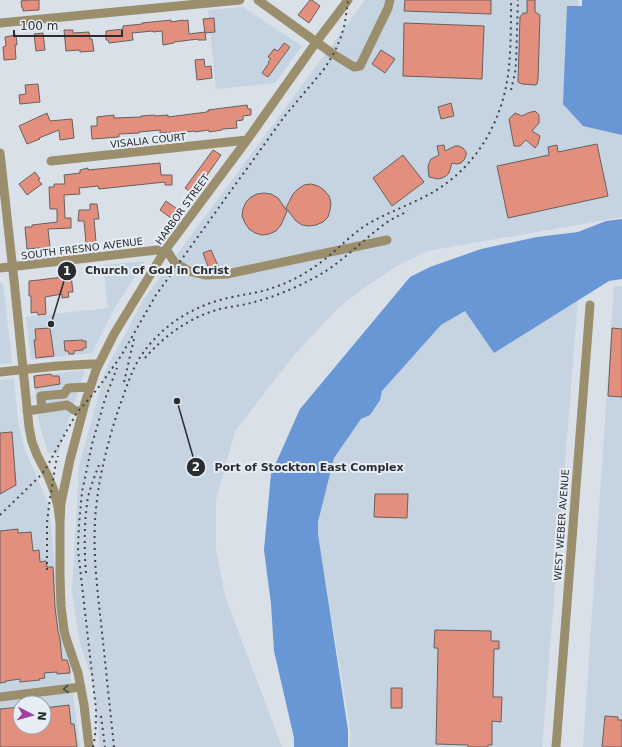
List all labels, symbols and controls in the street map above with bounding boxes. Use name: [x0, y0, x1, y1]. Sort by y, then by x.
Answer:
scale bar: [14, 12, 122, 38]
text: 100 m: [20, 19, 58, 33]
street label: VISALIA COURT: [110, 131, 187, 150]
street label: HARBOR STREET: [153, 171, 212, 247]
street label: SOUTH FRESNO AVENUE: [20, 236, 144, 261]
callout: Church of God in Christ: [57, 259, 237, 282]
text: 1: [63, 264, 71, 278]
text: Church of God in Christ: [85, 264, 229, 277]
callout: Port of Stockton East Complex: [186, 456, 411, 479]
text: 2: [192, 460, 200, 474]
text: Port of Stockton East Complex: [214, 461, 404, 474]
street label: WEST WEBER AVENUE: [552, 469, 571, 581]
one-way arrow: [63, 684, 69, 693]
north arrow: [12, 695, 52, 735]
text: N: [35, 711, 48, 721]

